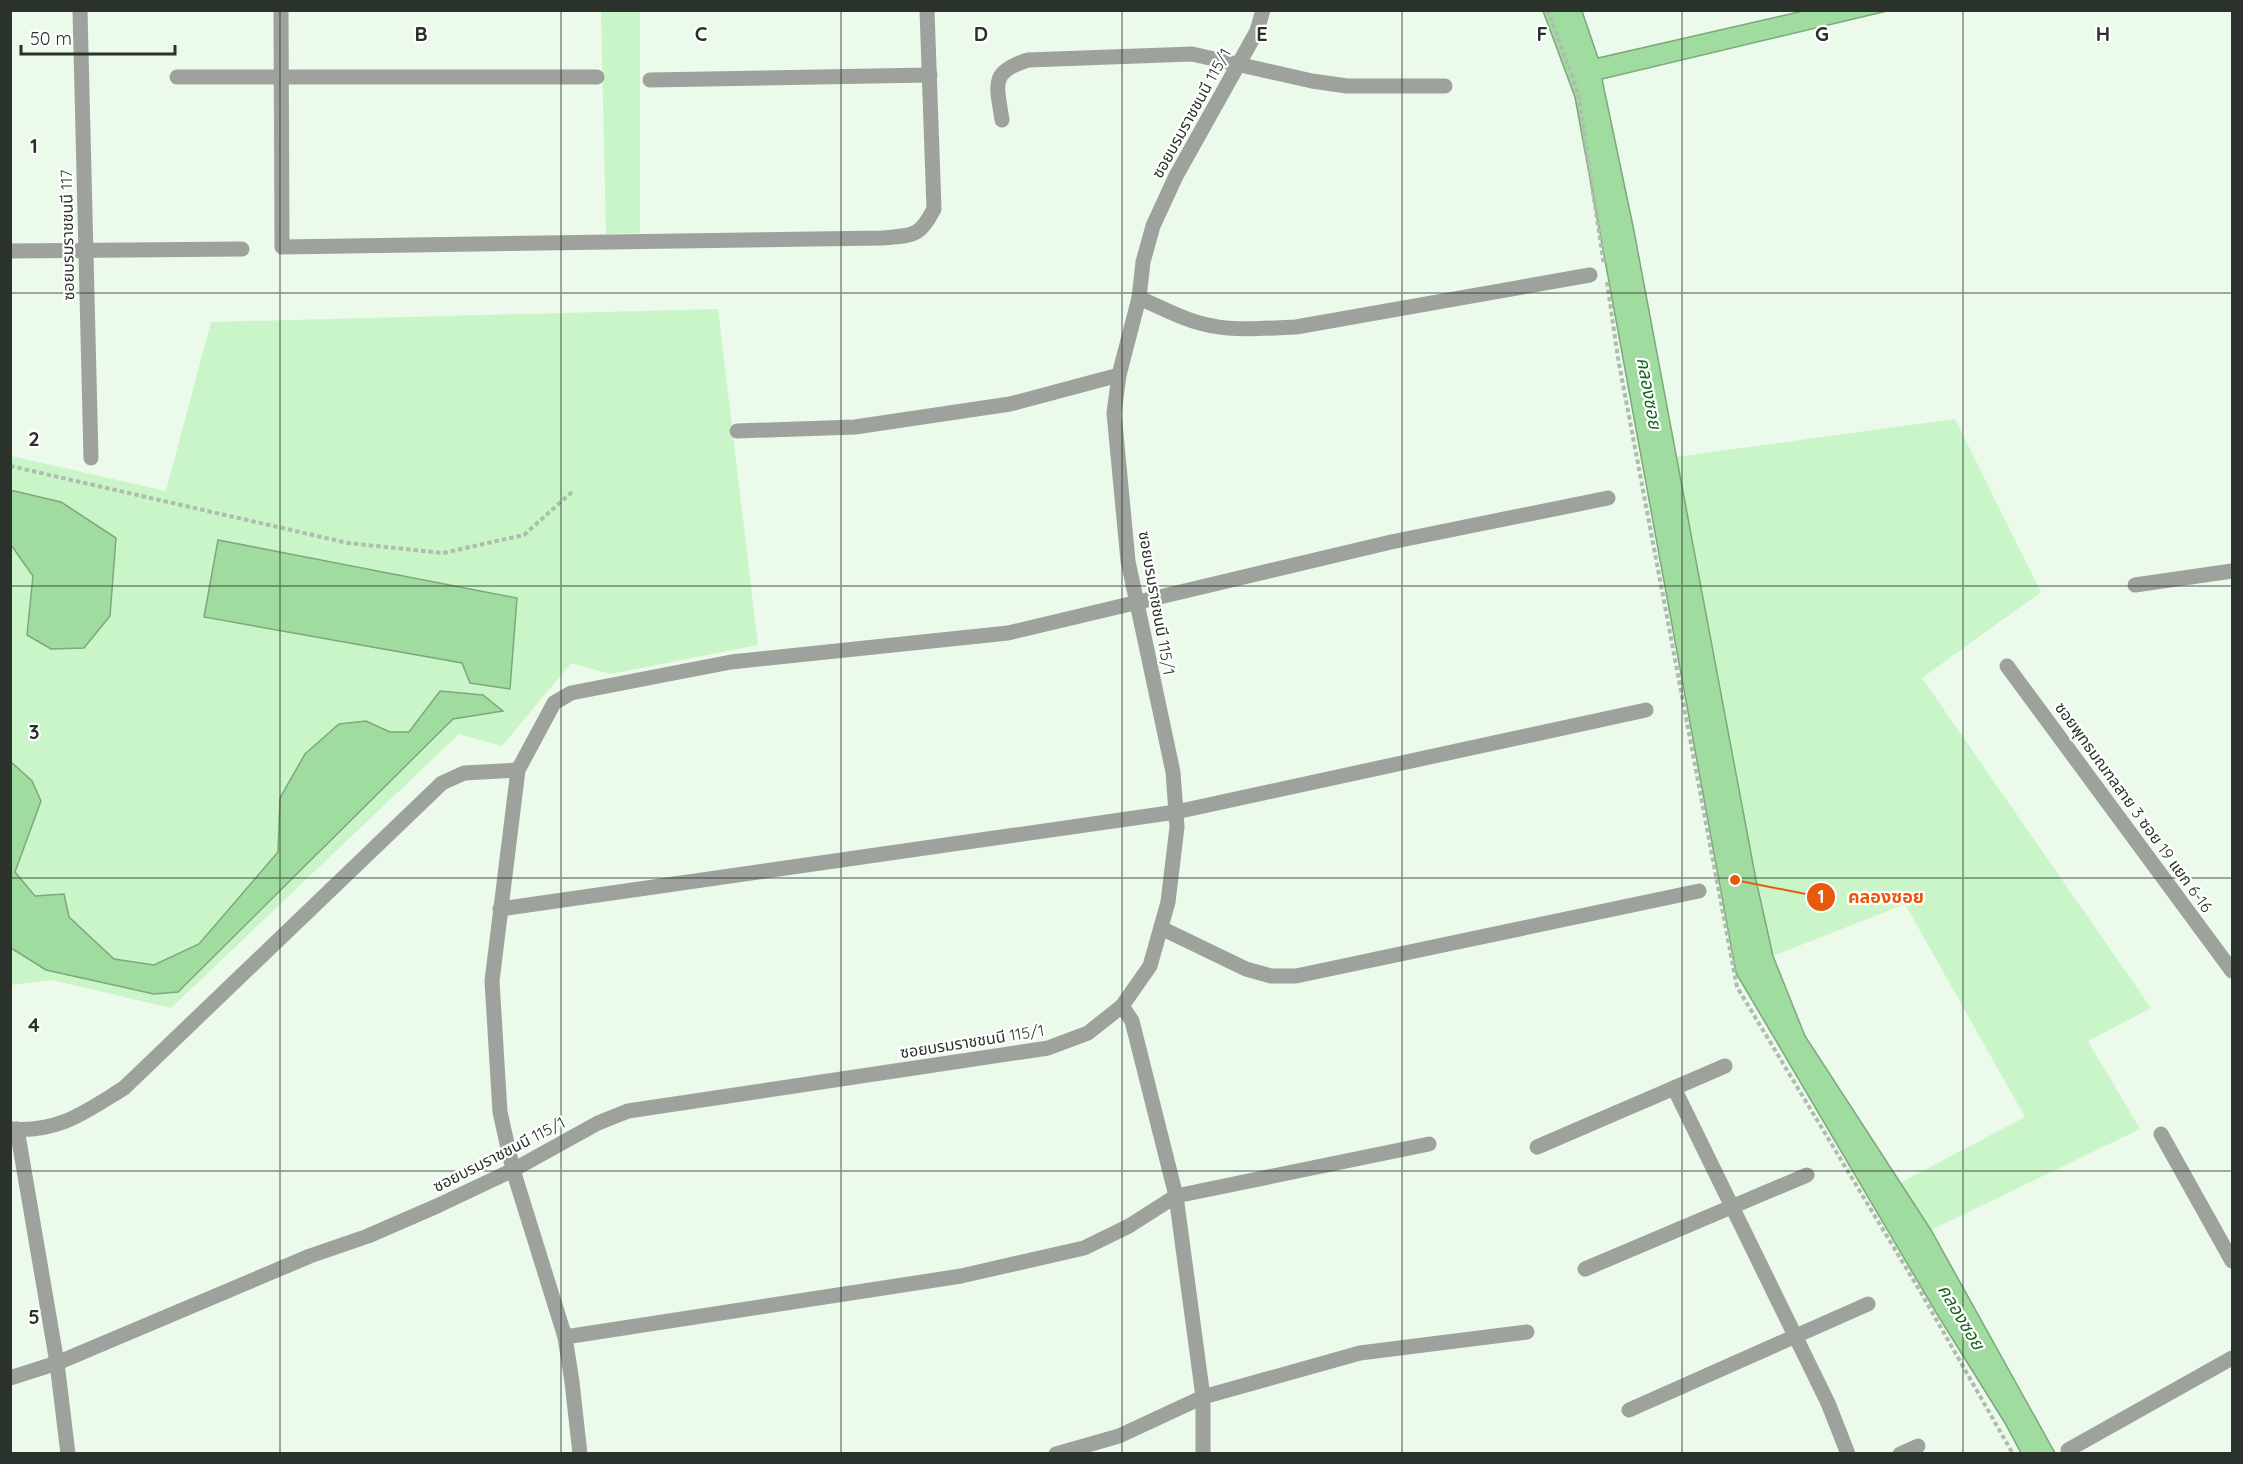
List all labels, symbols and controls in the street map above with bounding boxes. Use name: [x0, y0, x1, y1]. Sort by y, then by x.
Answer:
scale bar: [21, 18, 176, 56]
text: B: [414, 21, 428, 46]
text: C: [695, 21, 708, 46]
text: D: [974, 21, 988, 46]
text: E: [1256, 21, 1268, 46]
text: F: [1536, 21, 1548, 46]
text: G: [1815, 21, 1829, 46]
text: H: [2096, 21, 2110, 46]
text: 50 m: [30, 27, 72, 50]
street label: ซอยบรมราชชนนี 115/1: [1147, 44, 1235, 182]
text: 1: [30, 133, 38, 158]
street label: ซอยบรมราชชนนี 117: [56, 169, 78, 301]
water label: คลองซอย: [1632, 355, 1667, 432]
text: 2: [28, 426, 40, 451]
street label: ซอยบรมราชชนนี 115/1: [1135, 530, 1179, 676]
street label: ซอยพุทธมณฑลสาย 3 ซอย 19 แยก 6-16: [2051, 698, 2217, 916]
text: 3: [29, 719, 39, 744]
callout: คลองซอย: [1806, 879, 1936, 915]
text: 1: [1817, 885, 1825, 908]
text: คลองซอย: [1848, 885, 1924, 908]
text: 4: [28, 1012, 40, 1037]
street label: ซอยบรมราชชนนี 115/1: [899, 1020, 1045, 1062]
street label: ซอยบรมราชชนนี 115/1: [430, 1112, 568, 1196]
water label: คลองซอย: [1933, 1280, 1991, 1355]
text: 5: [28, 1304, 40, 1329]

